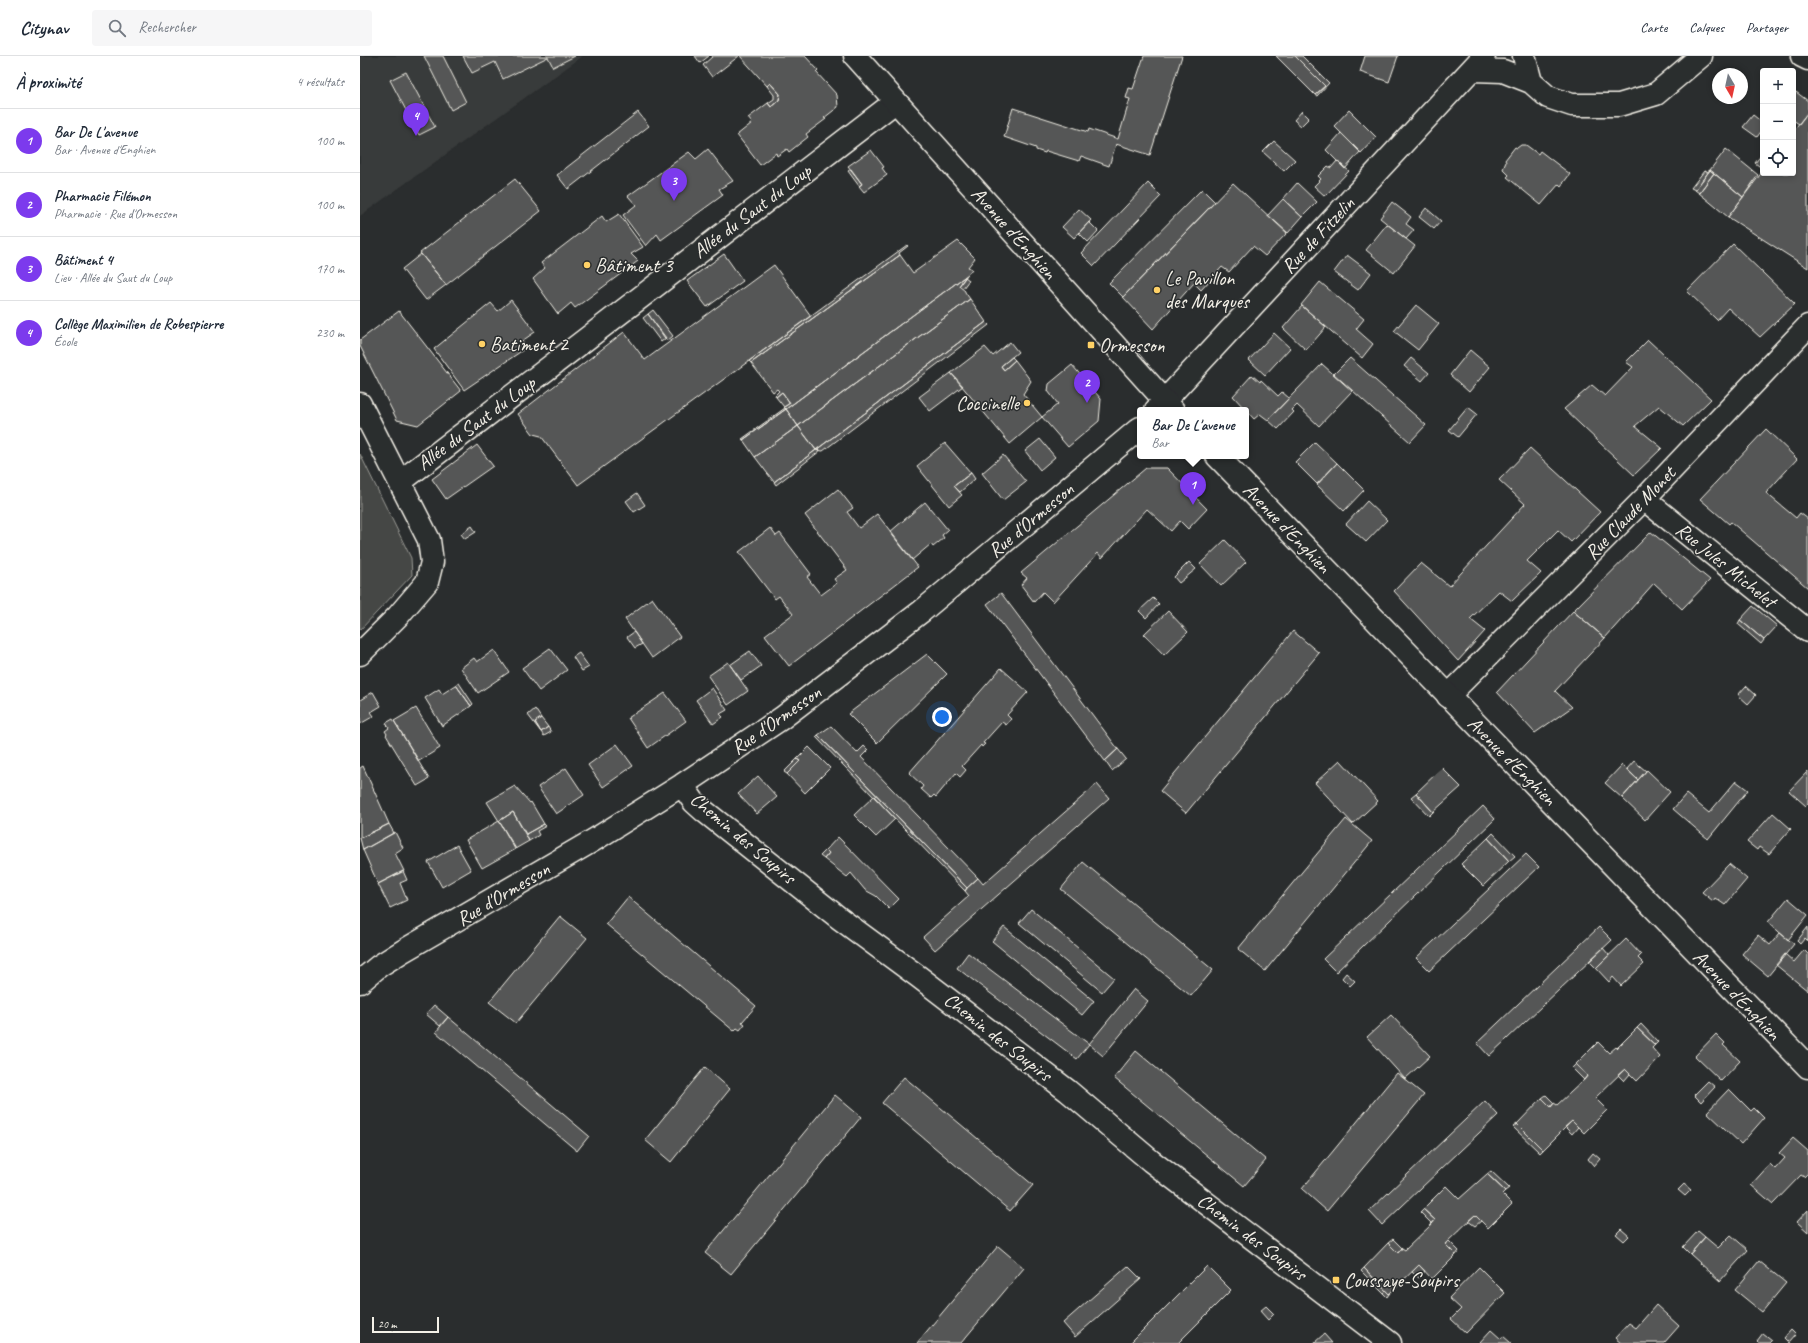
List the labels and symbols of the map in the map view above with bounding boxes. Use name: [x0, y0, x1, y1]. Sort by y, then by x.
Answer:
north arrow: [1712, 68, 1748, 104]
pin: 4: [403, 103, 429, 136]
street label: Allée du Saut du Loup: [688, 157, 817, 264]
pin: 3: [661, 168, 687, 201]
street label: Avenue d'Enghien: [966, 182, 1063, 285]
street label: Rue de Fitzelin: [1276, 190, 1361, 279]
place label: Bâtiment 3: [595, 253, 675, 278]
marker: Bâtiment 3: [582, 260, 592, 270]
place label: Le Pavillon des Marques: [1165, 266, 1251, 314]
marker: Le Pavillon des Marques: [1152, 285, 1162, 295]
place label: Batiment 2: [490, 332, 570, 357]
place label: Ormesson: [1099, 333, 1166, 358]
marker: Batiment 2: [477, 339, 487, 349]
marker: Ormesson: [1086, 340, 1096, 350]
street label: Allée du Saut du Loup: [412, 369, 541, 476]
pin: 2: [1074, 370, 1100, 403]
place label: Coccinelle: [956, 391, 1020, 416]
marker: Coccinelle: [1022, 398, 1032, 408]
street label: Rue Claude Monet: [1579, 459, 1682, 565]
pin: 1: [1180, 472, 1206, 505]
street label: Rue d'Ormesson: [983, 476, 1080, 563]
street label: Avenue d'Enghien: [1238, 478, 1337, 579]
street label: Rue Jules Michelet: [1671, 517, 1784, 615]
street label: Rue d'Ormesson: [726, 679, 827, 760]
your location: [932, 707, 952, 727]
street label: Avenue d'Enghien: [1462, 711, 1563, 812]
street label: Chemin des Soupirs: [685, 787, 803, 891]
street label: Rue d'Ormesson: [452, 856, 555, 932]
street label: Avenue d'Enghien: [1688, 945, 1787, 1046]
street label: Chemin des Soupirs: [939, 987, 1059, 1088]
street label: Chemin des Soupirs: [1192, 1188, 1313, 1288]
place label: Coussaye-Soupirs: [1344, 1268, 1461, 1293]
marker: Coussaye-Soupirs: [1331, 1275, 1341, 1285]
scale bar: [372, 1315, 439, 1334]

